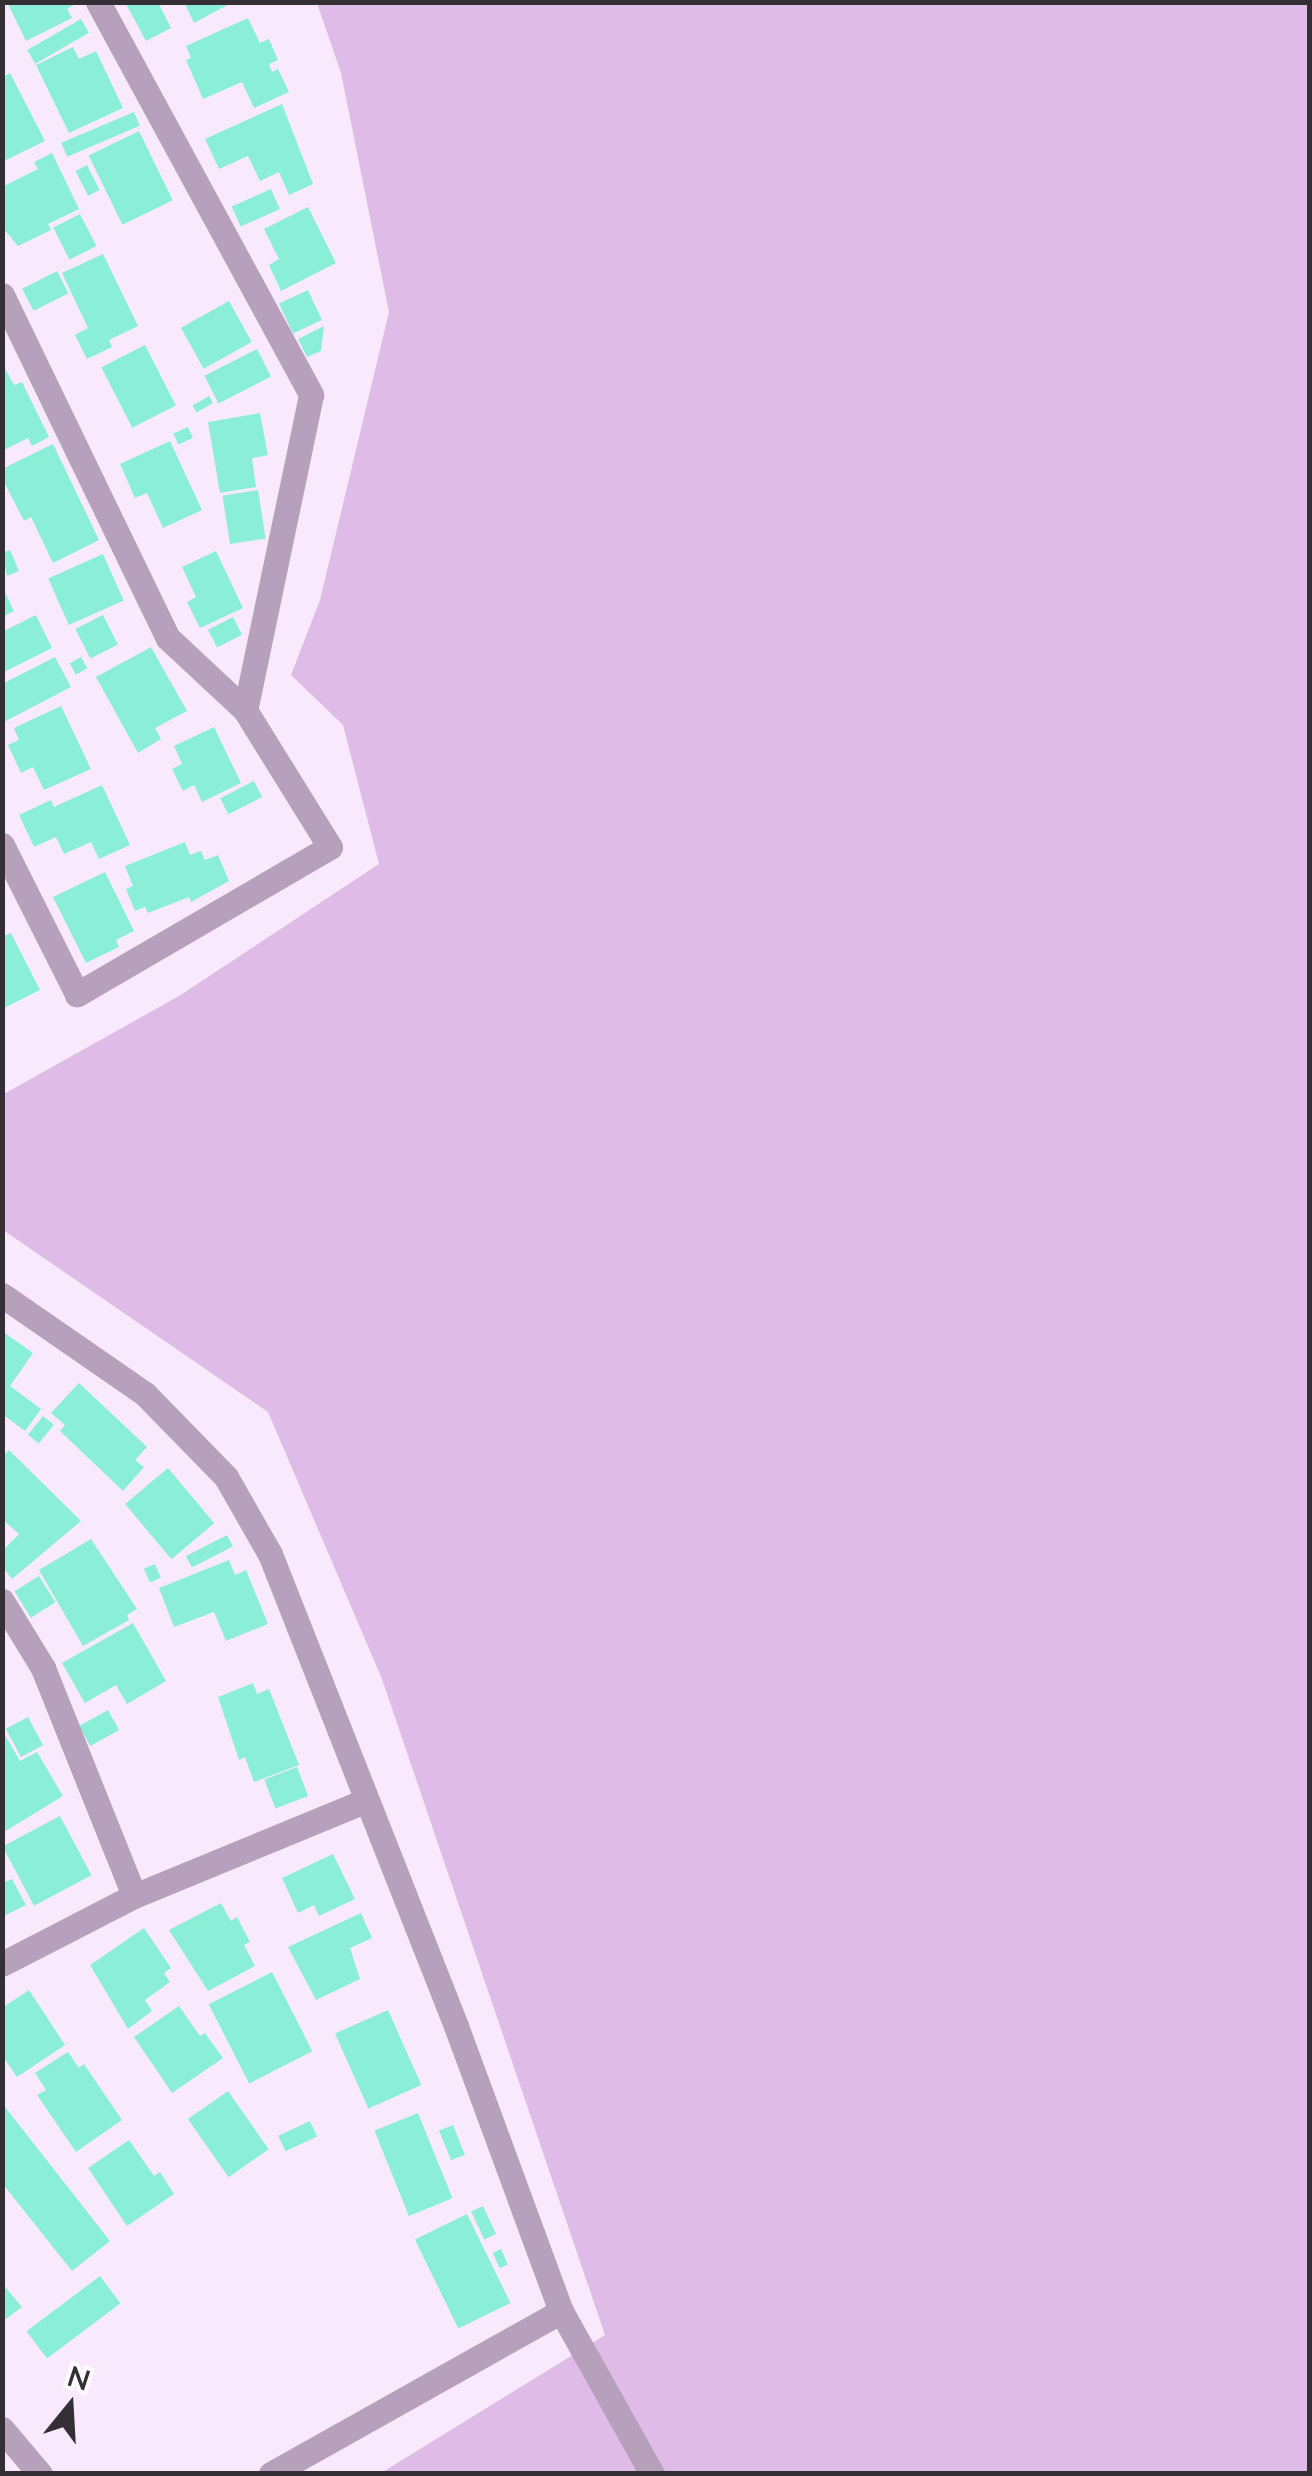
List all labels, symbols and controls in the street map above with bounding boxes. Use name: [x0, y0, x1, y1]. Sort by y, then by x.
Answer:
north arrow: [20, 2356, 120, 2456]
text: N: [64, 2358, 95, 2397]

